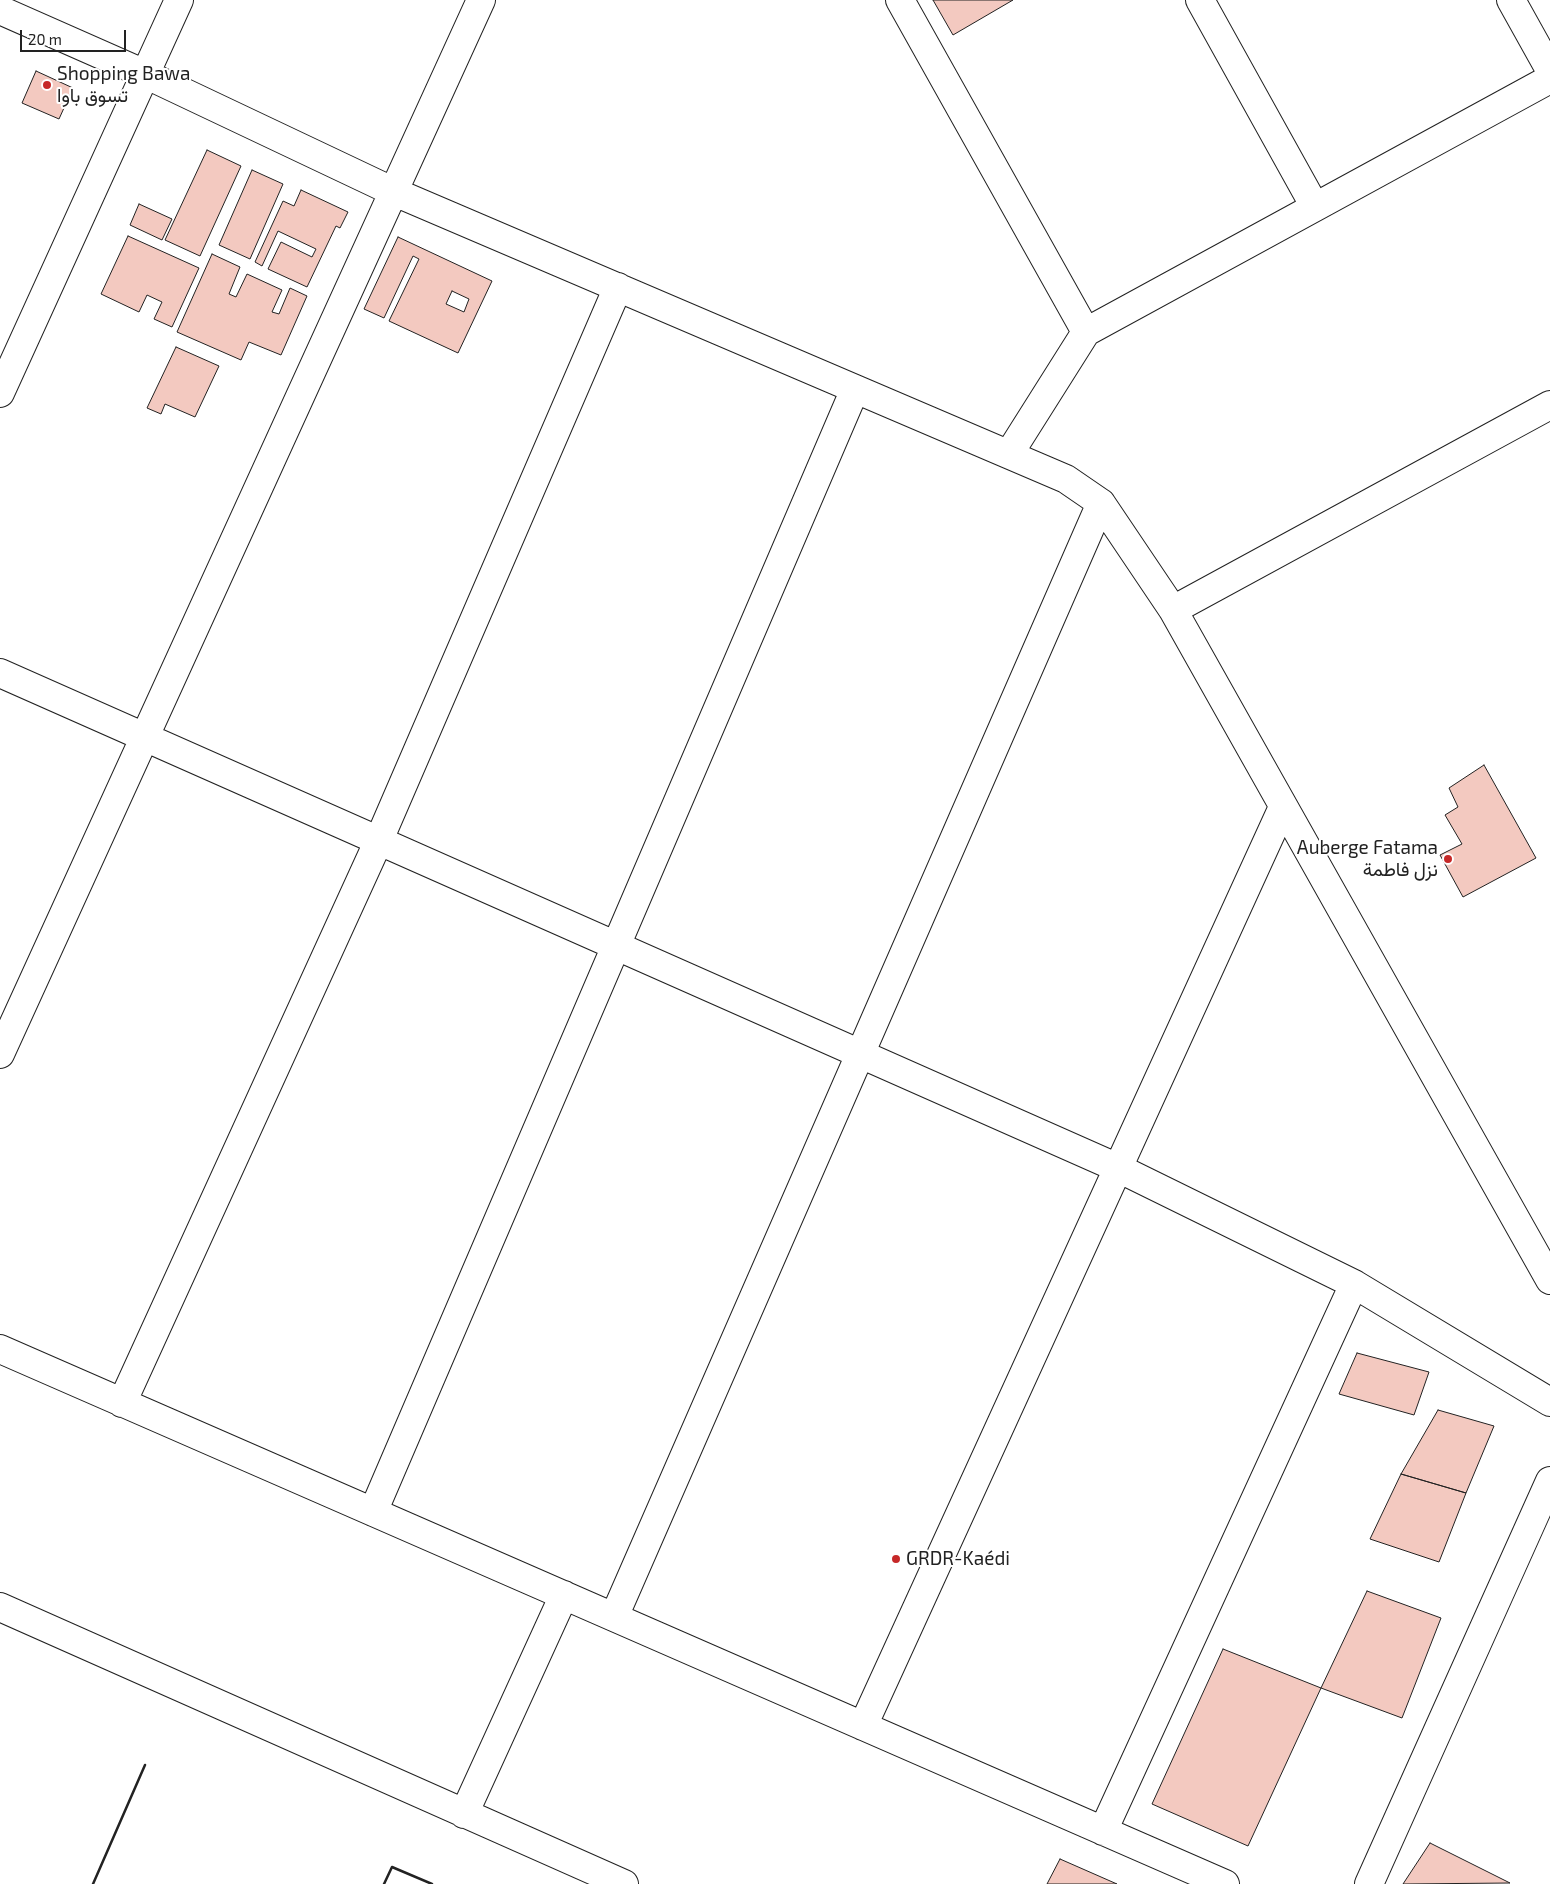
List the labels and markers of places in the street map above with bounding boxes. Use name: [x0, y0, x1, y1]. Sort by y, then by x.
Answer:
place label: Shopping Bawa تسوق باوا: [57, 63, 190, 107]
marker: Shopping Bawa تسوق باوا: [41, 79, 53, 91]
place label: Auberge Fatama نزل فاطمة: [1297, 837, 1438, 881]
marker: Auberge Fatama نزل فاطمة: [1442, 853, 1454, 865]
place label: GRDR-Kaédi: [906, 1548, 1010, 1570]
marker: GRDR-Kaédi: [890, 1553, 902, 1565]

